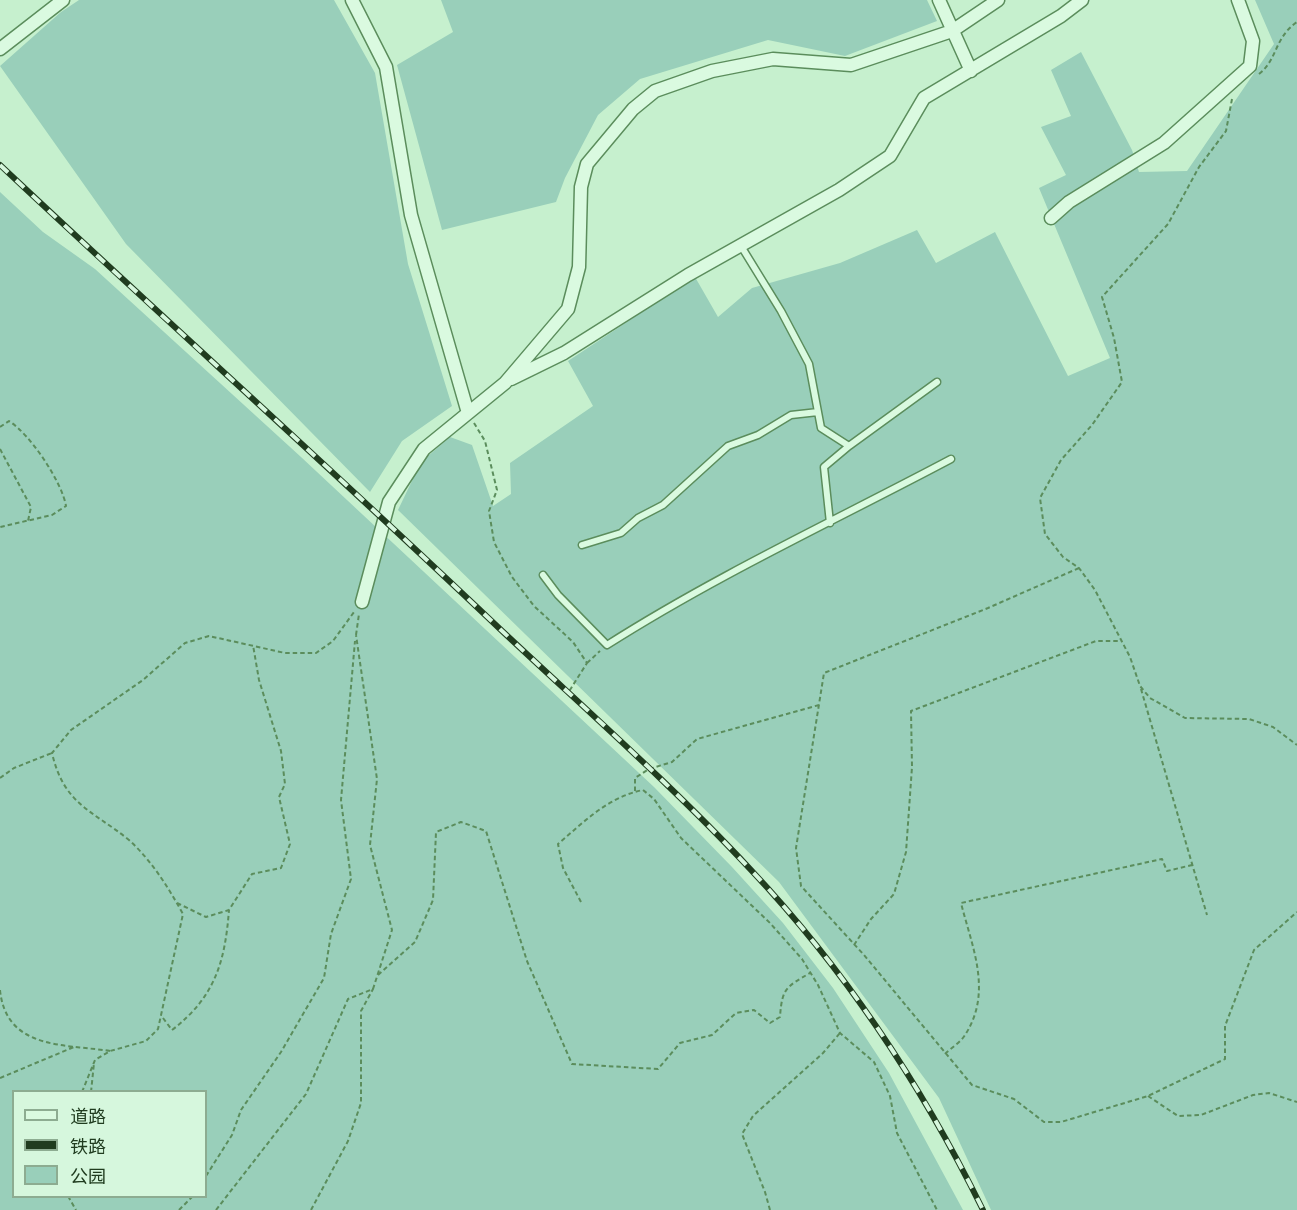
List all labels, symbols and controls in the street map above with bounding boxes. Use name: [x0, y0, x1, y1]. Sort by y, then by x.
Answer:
legend: [12, 1090, 207, 1198]
text: 道路: [70, 1107, 106, 1127]
text: 铁路: [70, 1137, 106, 1157]
text: 公园: [70, 1167, 106, 1187]

